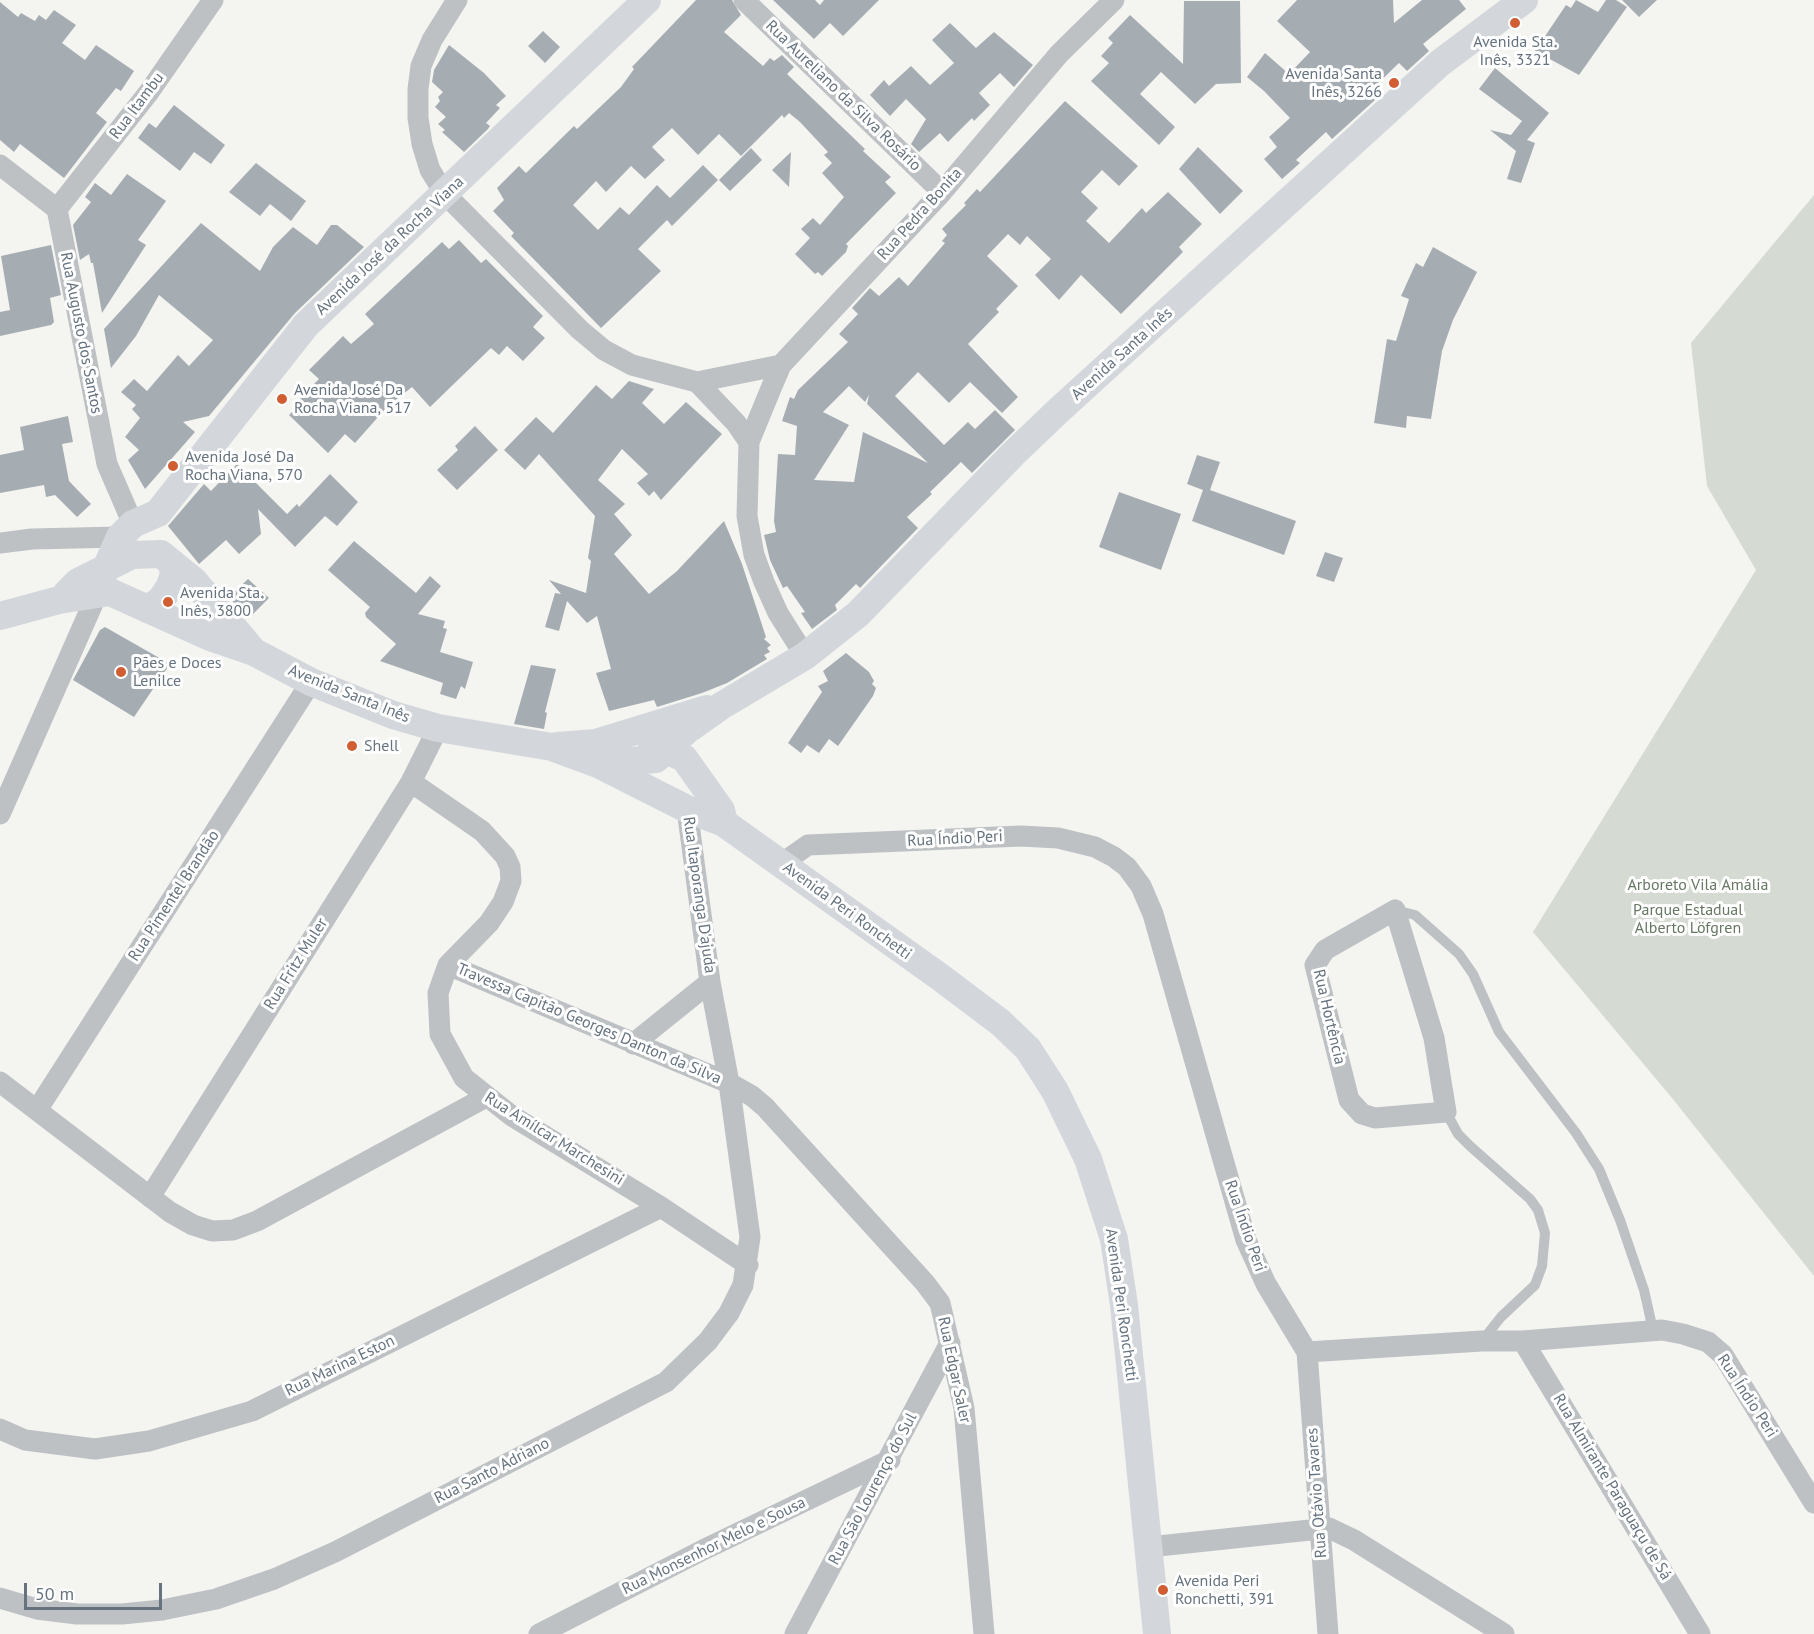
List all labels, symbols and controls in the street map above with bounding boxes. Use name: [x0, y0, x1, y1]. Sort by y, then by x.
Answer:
marker: Avenida Sta. Inês, 3321: [1508, 16, 1522, 30]
street label: Rua Aureliano da Silva Rosário: [761, 17, 925, 175]
place label: Avenida Sta. Inês, 3321: [1473, 32, 1557, 70]
place label: Avenida Santa Inês, 3266: [1285, 64, 1382, 102]
street label: Rua Itambu: [106, 69, 168, 143]
marker: Avenida Santa Inês, 3266: [1387, 76, 1401, 90]
street label: Rua Pedra Bonita: [874, 164, 966, 264]
street label: Avenida José da Rocha Viana: [312, 172, 468, 320]
street label: Rua Augusto dos Santos: [56, 251, 106, 415]
street label: Avenida Santa Inês: [1067, 304, 1177, 404]
place label: Avenida José Da Rocha Viana, 517: [294, 380, 412, 418]
marker: Avenida José Da Rocha Viana, 517: [275, 392, 289, 406]
place label: Avenida José Da Rocha Viana, 570: [185, 447, 303, 485]
marker: Avenida José Da Rocha Viana, 570: [166, 459, 180, 473]
place label: Avenida Sta. Inês, 3800: [180, 583, 264, 621]
marker: Avenida Sta. Inês, 3800: [161, 595, 175, 609]
place label: Pães e Doces Lenilce: [133, 653, 222, 691]
street label: Avenida Santa Inês: [285, 661, 413, 727]
marker: Pães e Doces Lenilce: [114, 665, 128, 679]
place label: Shell: [364, 736, 399, 756]
marker: Shell: [345, 739, 359, 753]
street label: Rua Itaporanga D'ajuda: [678, 815, 720, 975]
street label: Rua Pimentel Brandão: [124, 827, 224, 965]
street label: Rua Índio Peri: [907, 827, 1003, 851]
street label: Avenida Peri Ronchetti: [779, 858, 915, 964]
park label: Arboreto Vila Amália: [1627, 875, 1769, 895]
park label: Parque Estadual Alberto Löfgren: [1633, 900, 1743, 938]
street label: Rua Fritz Muler: [260, 915, 332, 1013]
street label: Travessa Capitão Georges Danton da Silva: [454, 959, 724, 1089]
street label: Rua Hortência: [1309, 968, 1349, 1066]
street label: Rua Amílcar Marchesini: [481, 1088, 627, 1190]
street label: Rua Índio Peri: [1220, 1178, 1270, 1274]
street label: Avenida Peri Ronchetti: [1101, 1227, 1141, 1383]
street label: Rua Edgar Saler: [933, 1315, 975, 1425]
street label: Rua Marina Eston: [282, 1331, 398, 1401]
street label: Rua Índio Peri: [1713, 1351, 1781, 1441]
street label: Rua Almirante Paraguaçu de Sá: [1549, 1390, 1675, 1584]
street label: Rua São Lourenço do Sul: [825, 1410, 921, 1568]
street label: Rua Otávio Tavares: [1303, 1427, 1331, 1559]
street label: Rua Santo Adriano: [431, 1434, 553, 1508]
street label: Rua Monsenhor Melo e Sousa: [619, 1493, 809, 1599]
scale bar: [27, 1571, 165, 1609]
place label: Avenida Peri Ronchetti, 391: [1175, 1571, 1274, 1609]
text: 50 m: [35, 1582, 74, 1605]
marker: Avenida Peri Ronchetti, 391: [1156, 1583, 1170, 1597]

